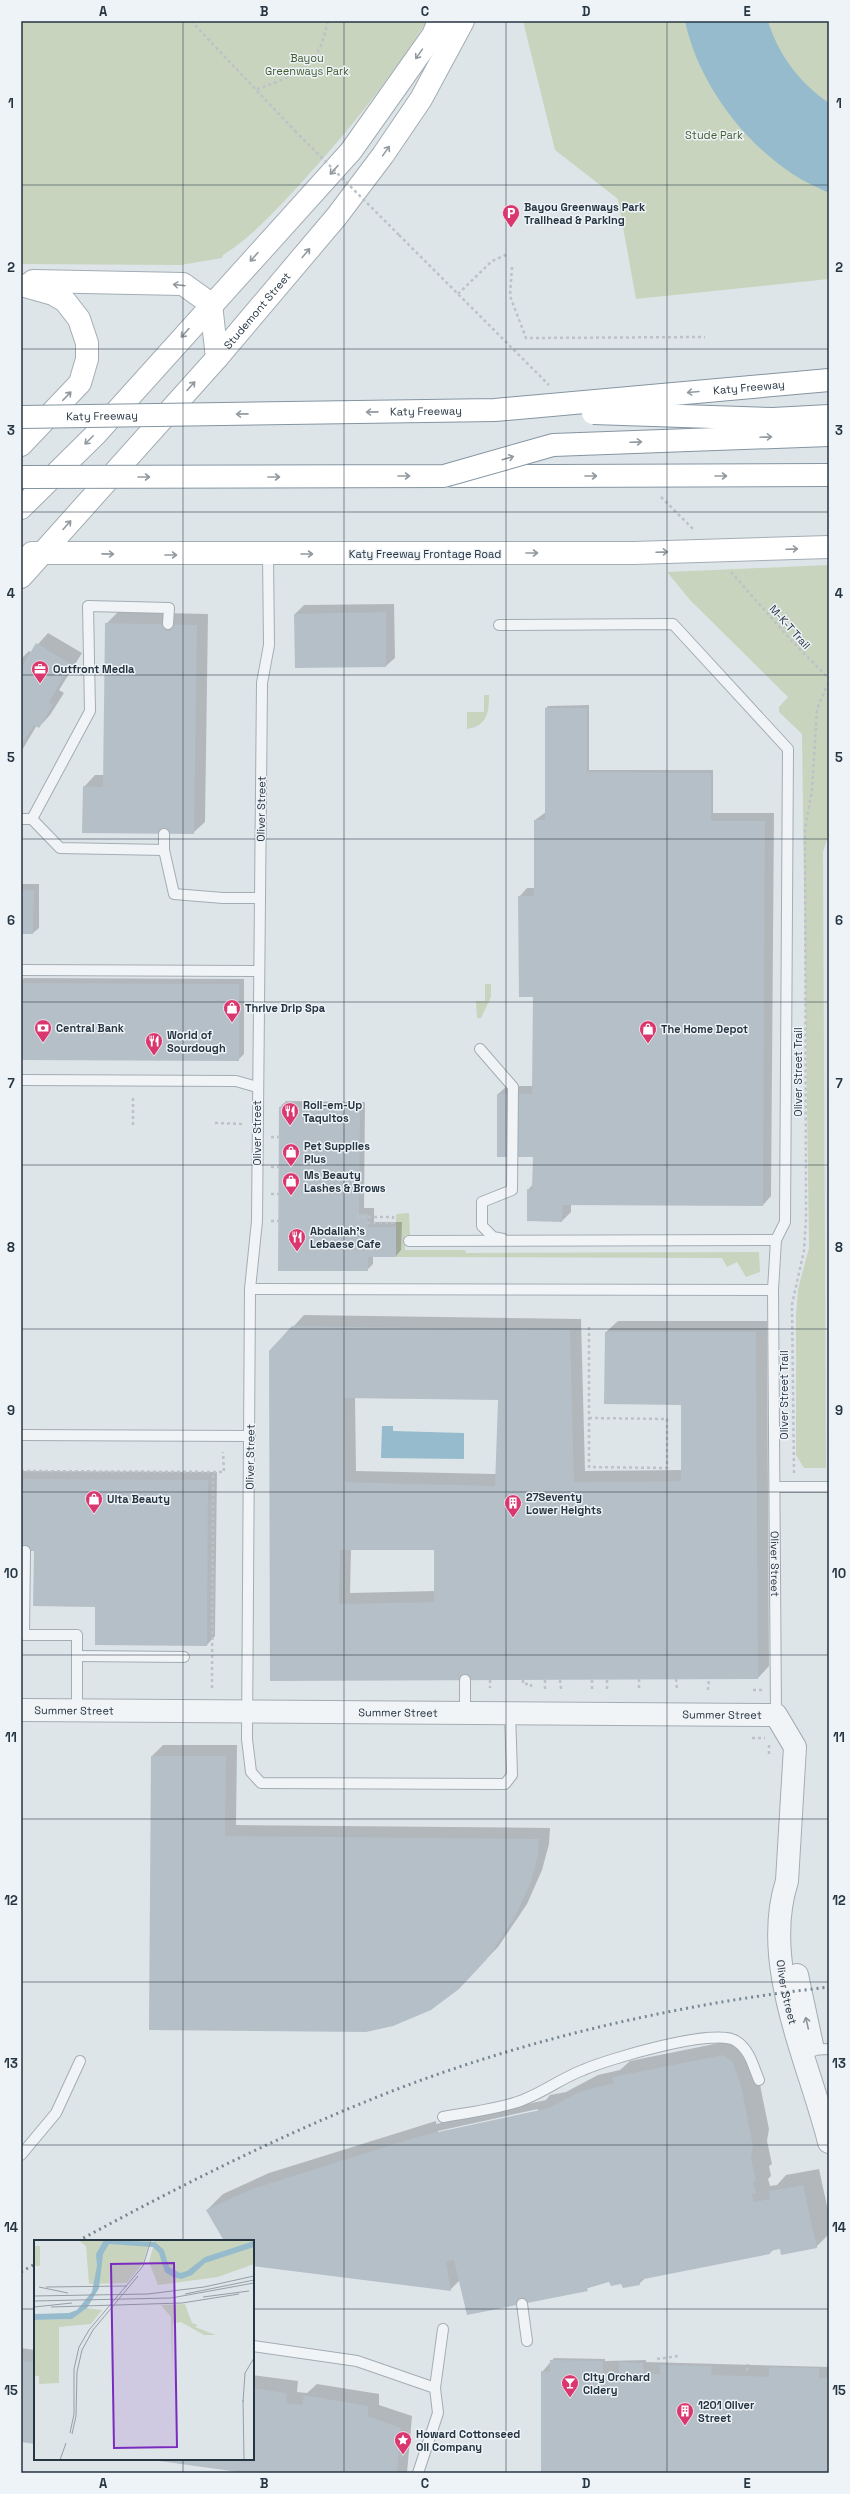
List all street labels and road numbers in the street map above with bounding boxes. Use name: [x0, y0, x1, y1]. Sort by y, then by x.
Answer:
street label: Studemont Street: [221, 269, 294, 352]
street label: Katy Freeway: [713, 377, 785, 397]
street label: Katy Freeway: [390, 403, 462, 419]
street label: Katy Freeway: [66, 408, 138, 423]
street label: Katy Freeway Frontage Road: [349, 547, 501, 561]
street label: M-K-T Trail: [766, 602, 814, 652]
street label: Oliver Street: [253, 776, 269, 842]
street label: Oliver Street Trail: [791, 1027, 805, 1117]
street label: Oliver Street: [250, 1100, 264, 1166]
street label: Oliver Street Trail: [777, 1350, 791, 1440]
street label: Oliver Street: [242, 1424, 258, 1490]
street label: Oliver Street: [768, 1531, 782, 1597]
street label: Summer Street: [34, 1703, 114, 1718]
street label: Summer Street: [358, 1705, 438, 1720]
street label: Summer Street: [682, 1707, 762, 1722]
street label: Oliver Street: [774, 1959, 800, 2026]

